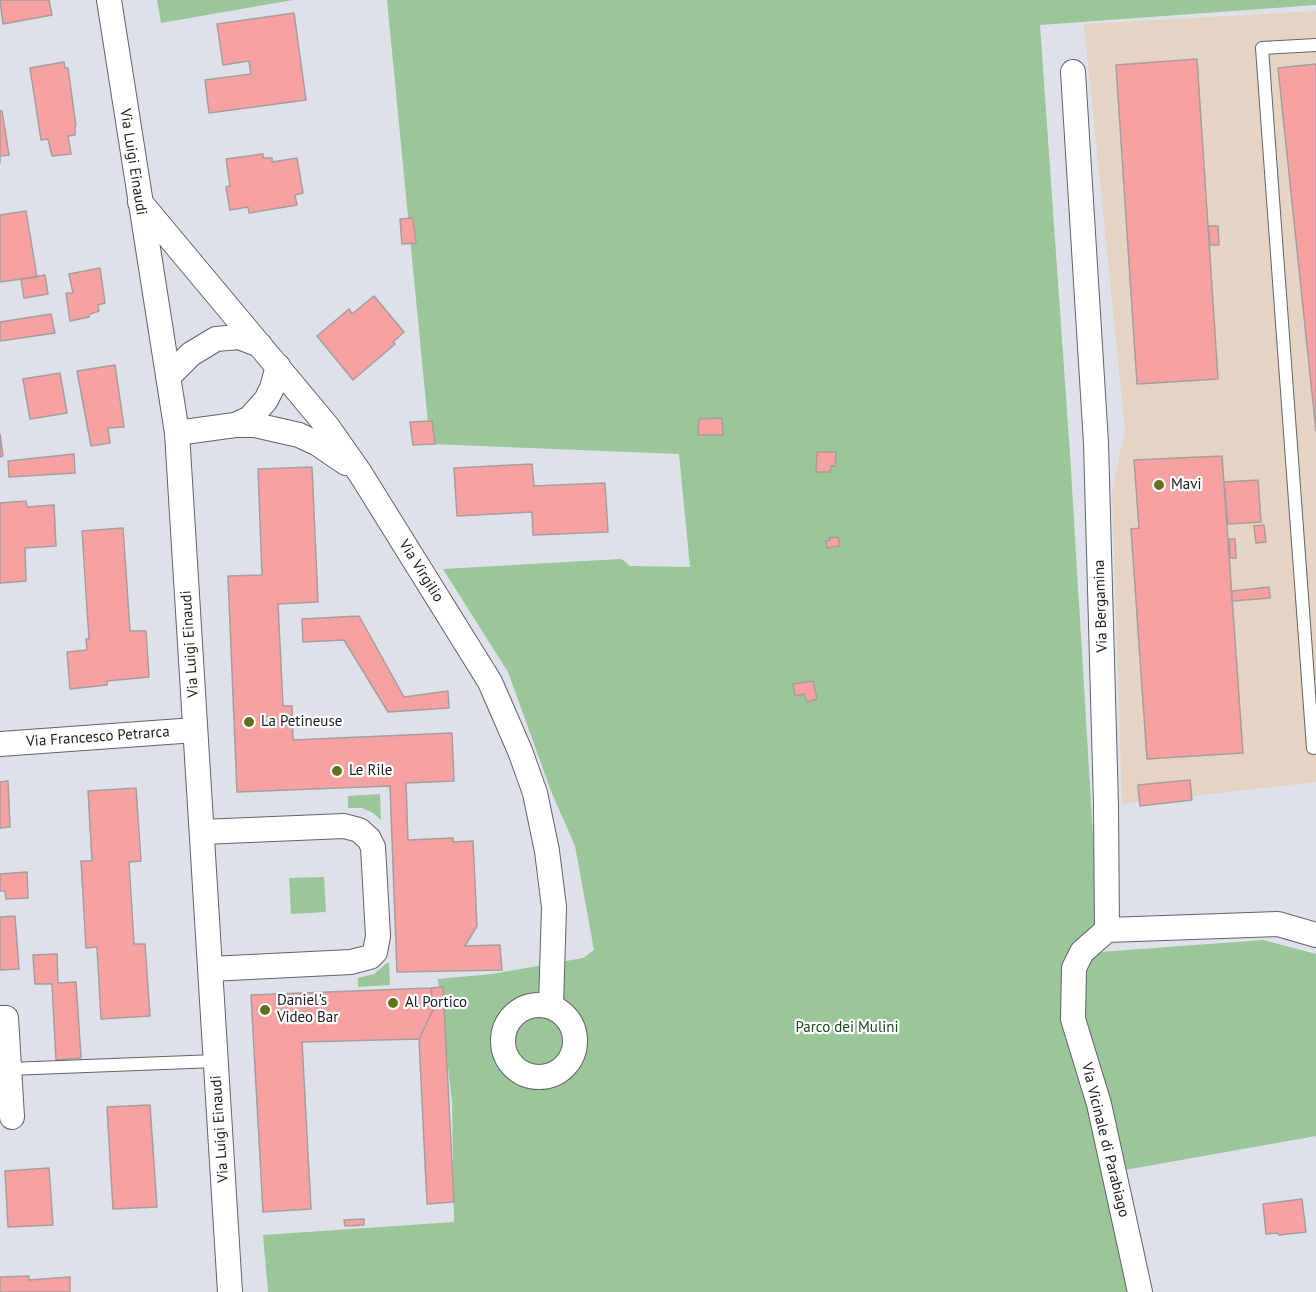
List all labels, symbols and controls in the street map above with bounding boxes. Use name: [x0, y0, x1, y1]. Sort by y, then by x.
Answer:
street label: Via Luigi Einaudi: [116, 108, 150, 216]
place label: Mavi: [1171, 476, 1202, 494]
marker: Mavi: [1152, 478, 1166, 492]
street label: Via Virgilio: [395, 536, 447, 606]
street label: Via Bergamina: [1090, 559, 1112, 653]
street label: Via Luigi Einaudi: [177, 590, 203, 698]
place label: La Petineuse: [261, 713, 342, 731]
marker: La Petineuse: [242, 715, 256, 729]
street label: Via Francesco Petrarca: [26, 723, 170, 751]
place label: Le Rile: [349, 762, 392, 780]
marker: Le Rile: [330, 764, 344, 778]
place label: Daniel's Video Bar: [277, 992, 338, 1027]
place label: Al Portico: [405, 994, 467, 1012]
marker: Al Portico: [386, 996, 400, 1010]
marker: Daniel's Video Bar: [258, 1003, 272, 1017]
park label: Parco dei Mulini: [795, 1019, 899, 1037]
street label: Via Vicinale di Parabiago: [1077, 1061, 1133, 1219]
street label: Via Luigi Einaudi: [207, 1075, 233, 1183]

